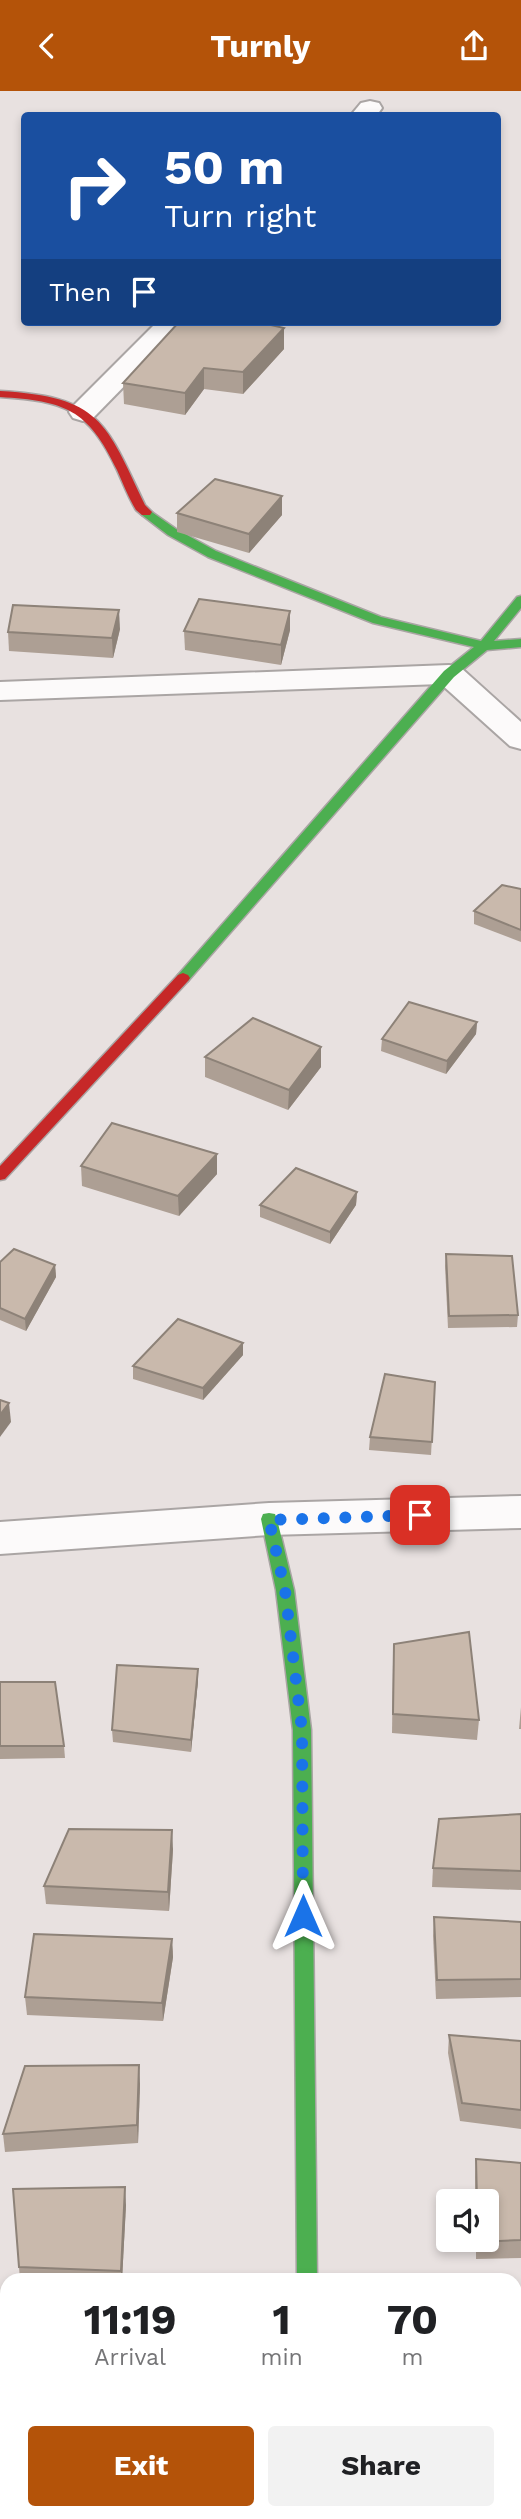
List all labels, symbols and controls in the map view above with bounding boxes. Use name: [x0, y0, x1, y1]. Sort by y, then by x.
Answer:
icon: back: [28, 27, 66, 65]
text: Turnly: [210, 27, 311, 65]
icon: share: [455, 27, 493, 65]
text: 50 m: [164, 138, 284, 196]
icon: right: [49, 140, 140, 231]
text: Turn right: [164, 197, 316, 235]
icon: arrive: [125, 273, 163, 311]
text: Then: [49, 277, 111, 307]
pin: [390, 1485, 450, 1545]
icon: arrive: [401, 1496, 439, 1534]
position arrow: [266, 1879, 340, 1953]
map controls: [436, 2189, 499, 2252]
button: sound: [436, 2189, 499, 2252]
text: 11:19: [84, 2295, 177, 2344]
text: 1: [273, 2295, 291, 2344]
text: 70: [387, 2295, 438, 2344]
text: Arrival: [94, 2344, 166, 2371]
text: min: [261, 2344, 303, 2371]
text: m: [401, 2344, 423, 2371]
button: Exit: [28, 2426, 254, 2506]
button: Share: [268, 2426, 494, 2506]

